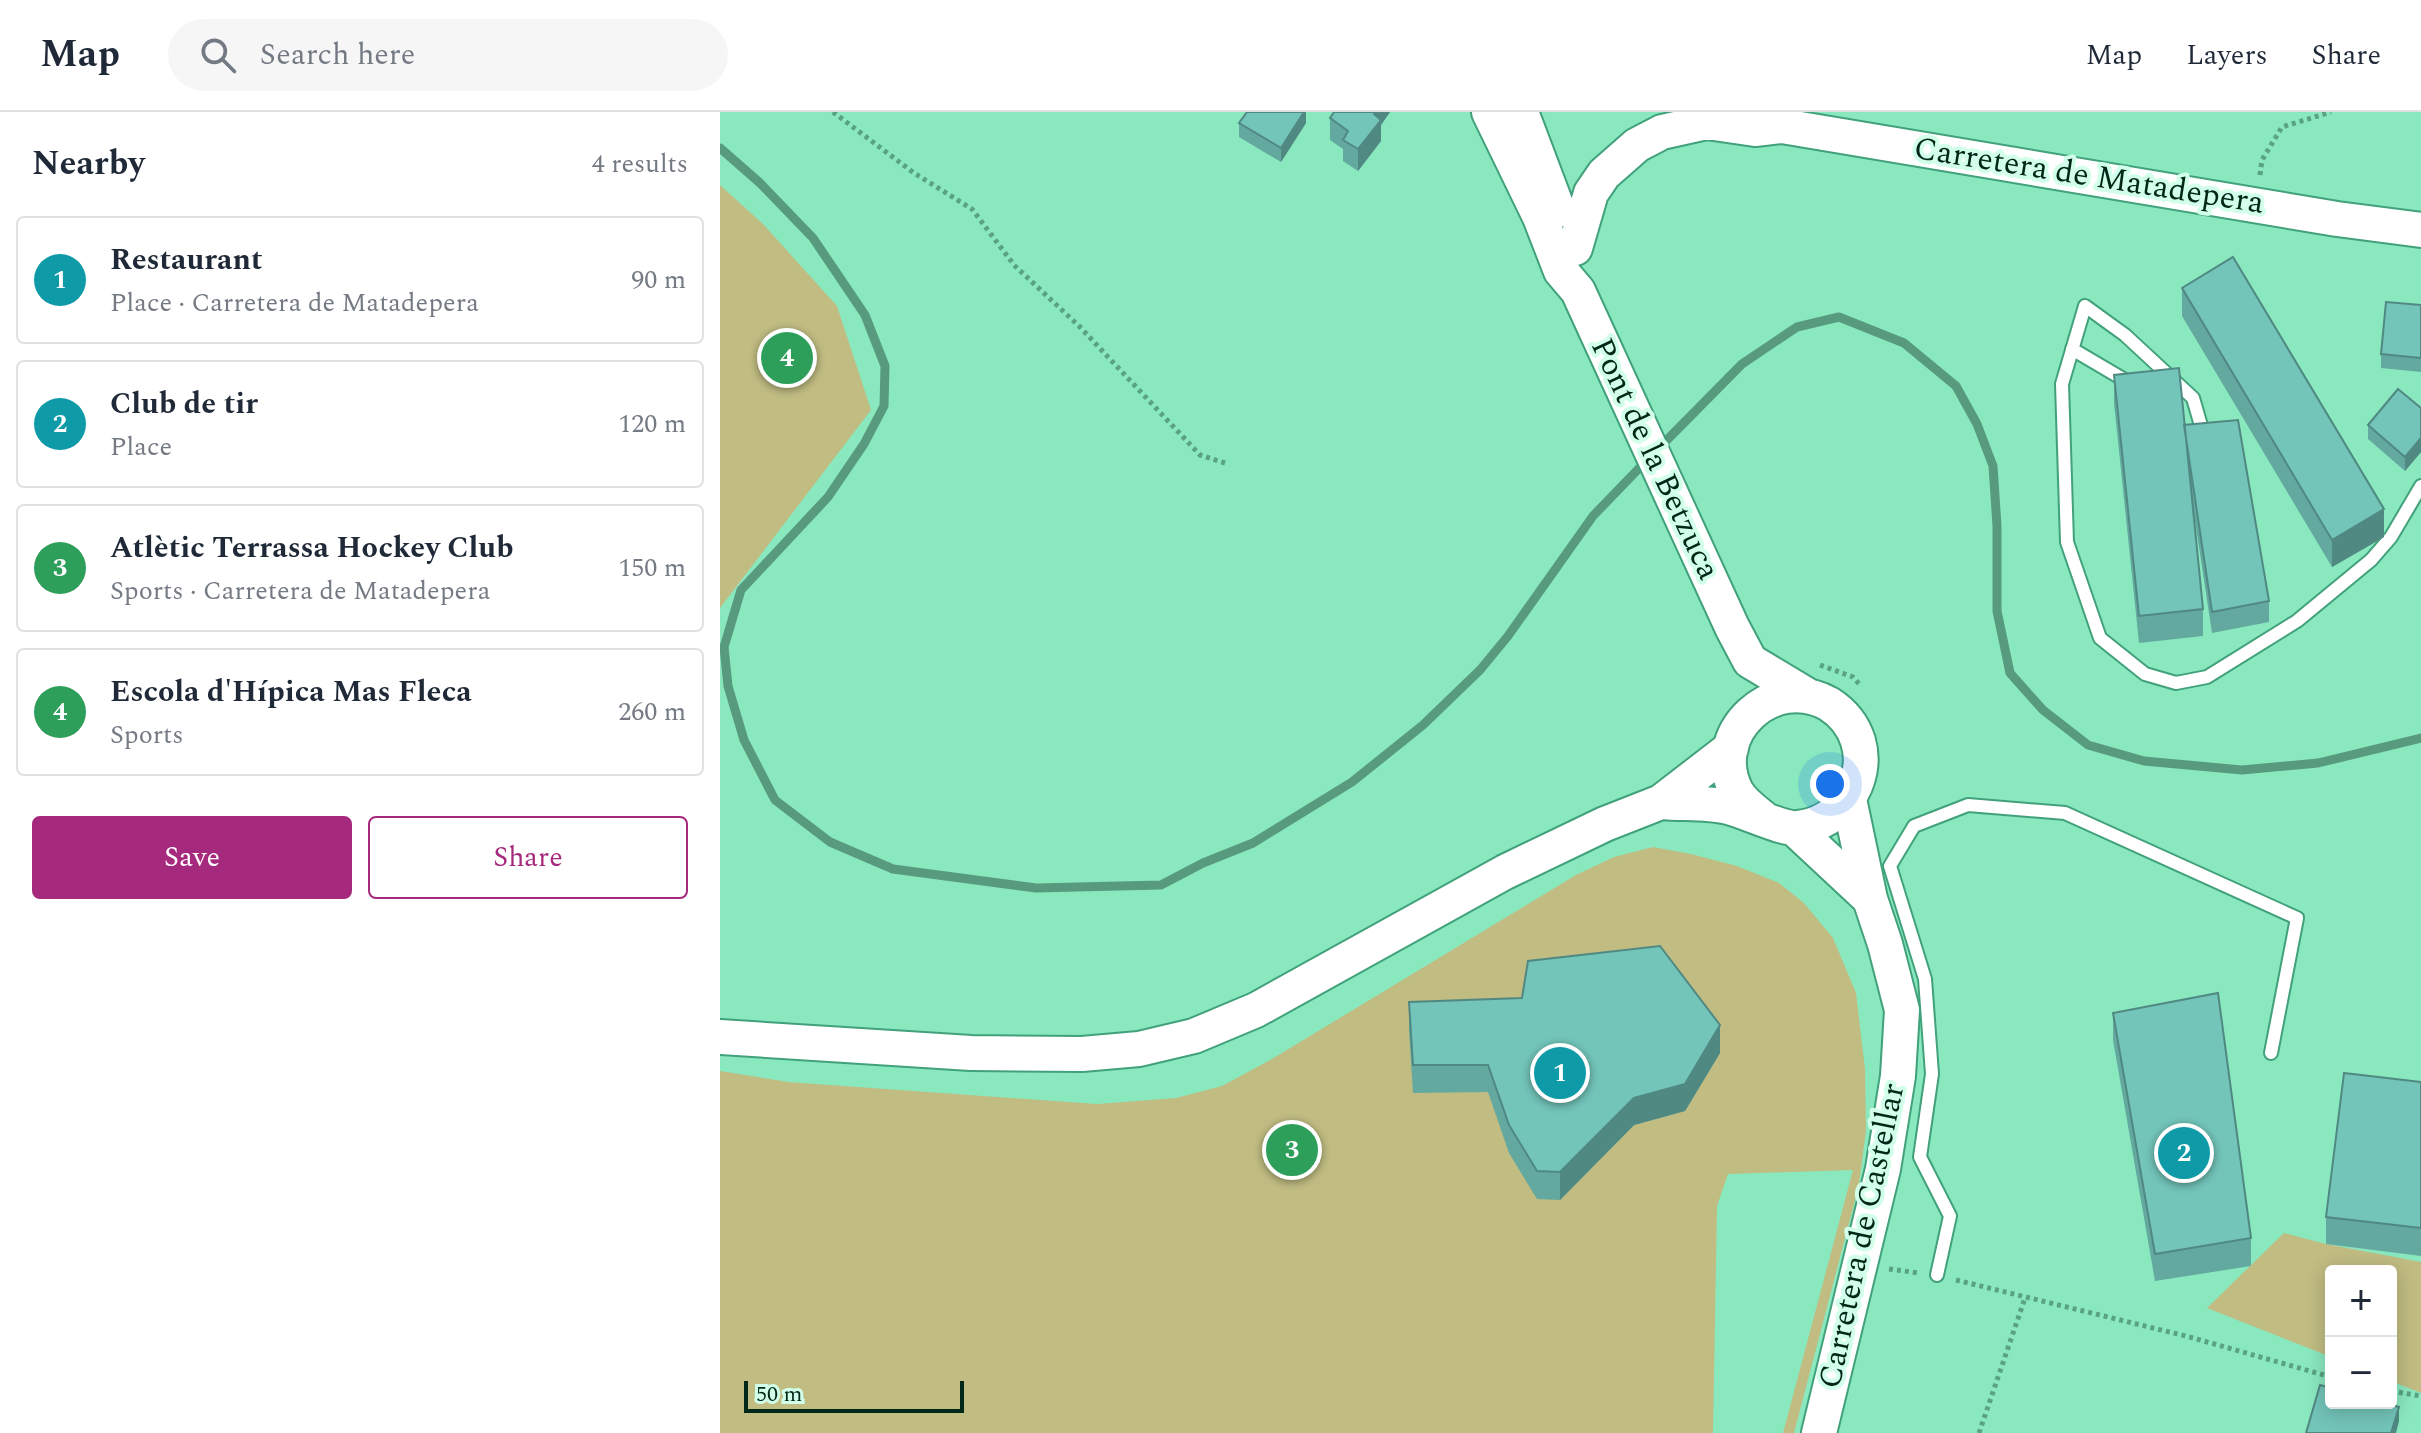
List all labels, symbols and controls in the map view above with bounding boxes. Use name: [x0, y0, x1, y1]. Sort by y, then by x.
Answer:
search box: [168, 19, 728, 91]
text: Map: [40, 26, 120, 84]
text: Search here: [260, 32, 415, 78]
icon: search: [196, 33, 240, 77]
text: Map: [2086, 34, 2142, 77]
text: Layers: [2186, 34, 2268, 77]
text: Share: [2312, 34, 2381, 77]
street label: Carretera de Matadepera: [1910, 124, 2268, 228]
text: Nearby: [32, 138, 145, 190]
text: 4 results: [592, 144, 688, 184]
text: Restaurant: [110, 237, 263, 283]
text: 1: [53, 260, 67, 300]
text: 90 m: [631, 260, 686, 300]
text: Place · Carretera de Matadepera: [110, 283, 479, 323]
pin: 4: [761, 328, 813, 388]
street label: Pont de la Betzuca: [1577, 330, 1733, 588]
text: Club de tir: [110, 381, 258, 427]
text: 2: [53, 404, 67, 444]
text: 120 m: [618, 404, 686, 444]
text: Place: [110, 427, 172, 467]
text: Atlètic Terrassa Hockey Club: [110, 525, 514, 571]
text: 3: [53, 548, 67, 588]
text: 150 m: [618, 548, 686, 588]
text: Sports · Carretera de Matadepera: [110, 571, 490, 611]
text: Escola d'Hípica Mas Fleca: [110, 669, 472, 715]
text: 4: [53, 692, 67, 732]
text: 260 m: [618, 692, 686, 732]
text: Sports: [110, 715, 183, 755]
your location: [1810, 764, 1850, 804]
button: Save: [32, 816, 352, 899]
button: Share: [368, 816, 688, 899]
pin: 1: [1534, 1043, 1586, 1103]
street label: Carretera de Castellar: [1806, 1079, 1918, 1393]
pin: 3: [1266, 1120, 1318, 1180]
pin: 2: [2158, 1123, 2210, 1183]
map controls: [2325, 1265, 2397, 1409]
button: +: [2325, 1265, 2397, 1337]
button: −: [2325, 1337, 2397, 1409]
scale bar: [744, 1377, 964, 1413]
text: 50 m: [756, 1378, 802, 1411]

